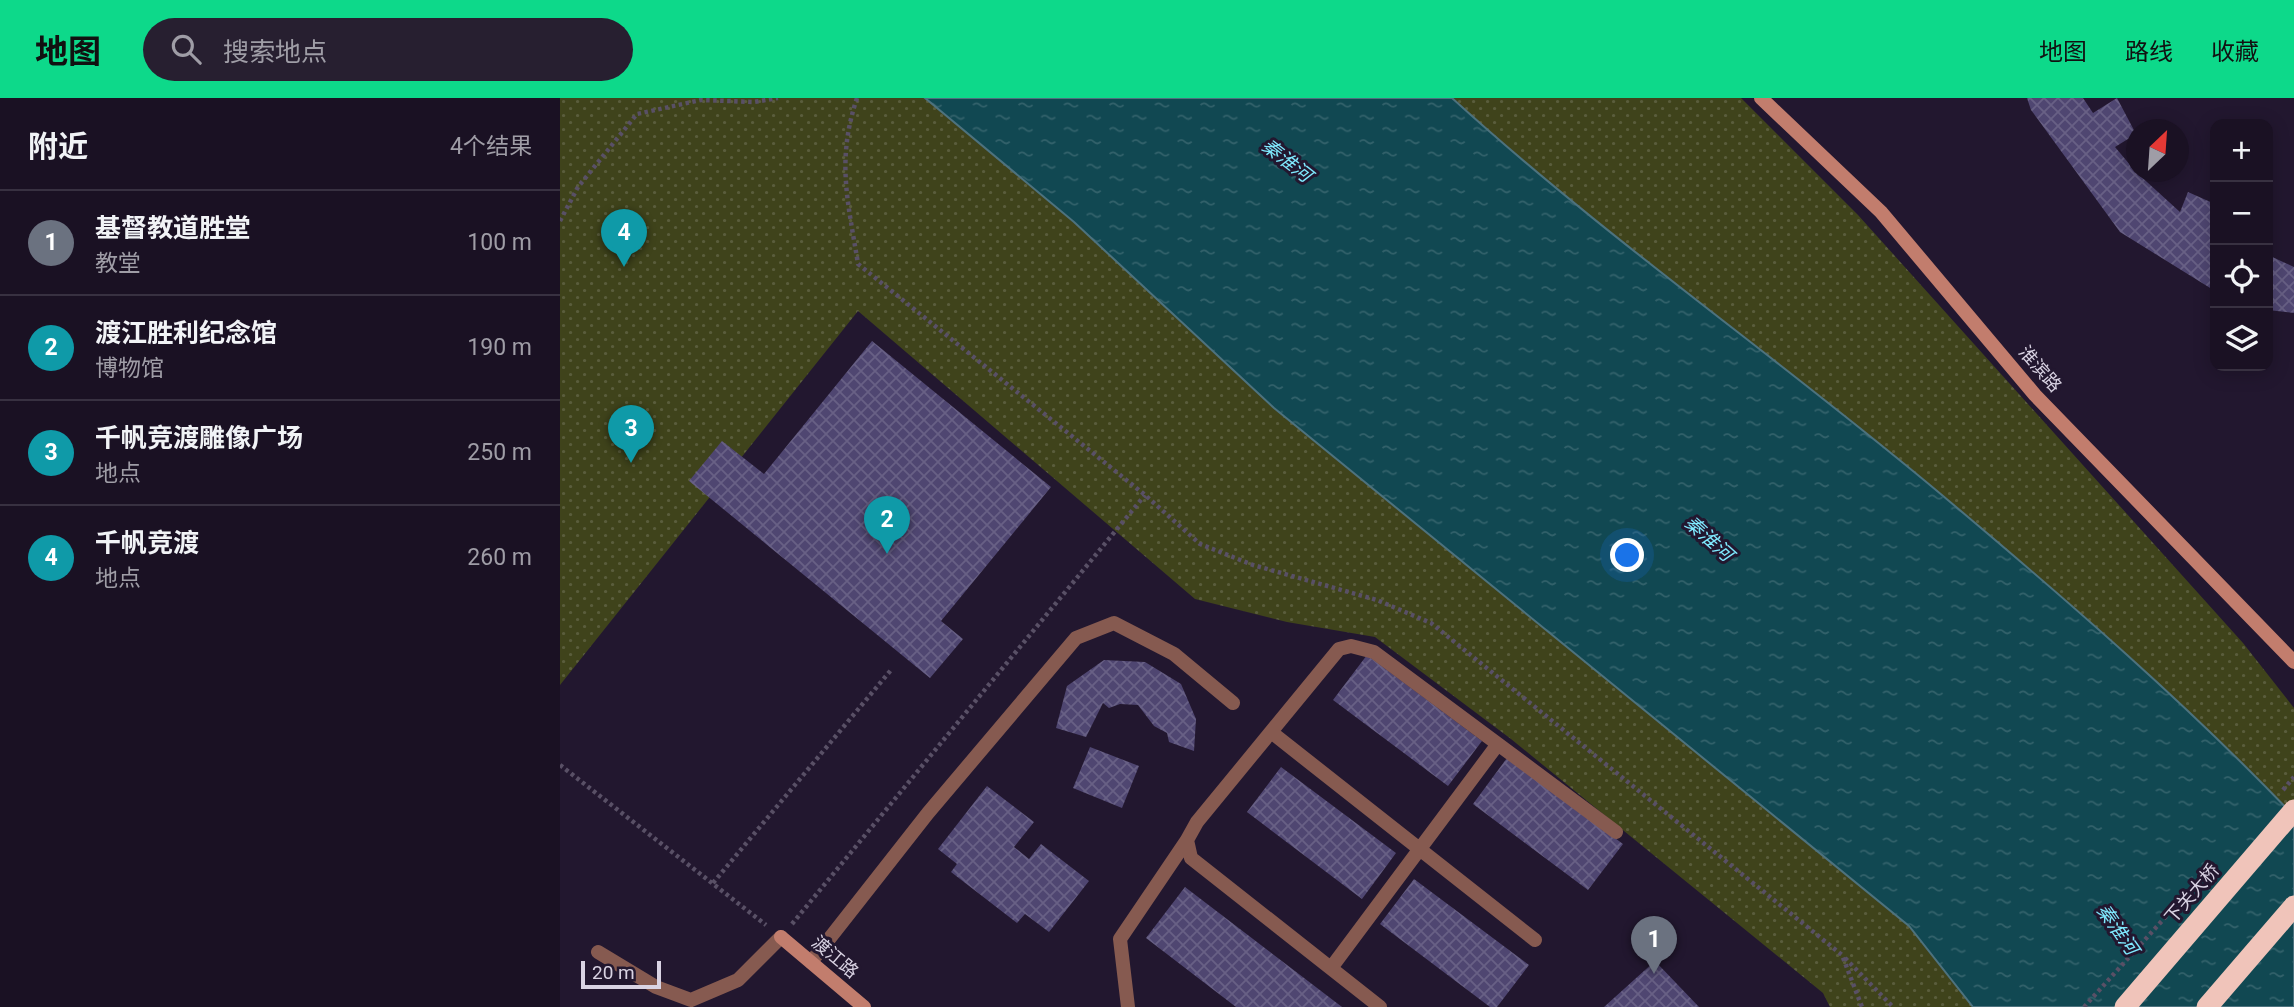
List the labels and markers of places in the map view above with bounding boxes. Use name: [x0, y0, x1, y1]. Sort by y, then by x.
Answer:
pin: 4: [601, 209, 647, 267]
pin: 3: [608, 405, 654, 463]
pin: 2: [864, 496, 910, 554]
pin: 1: [1631, 916, 1677, 974]

